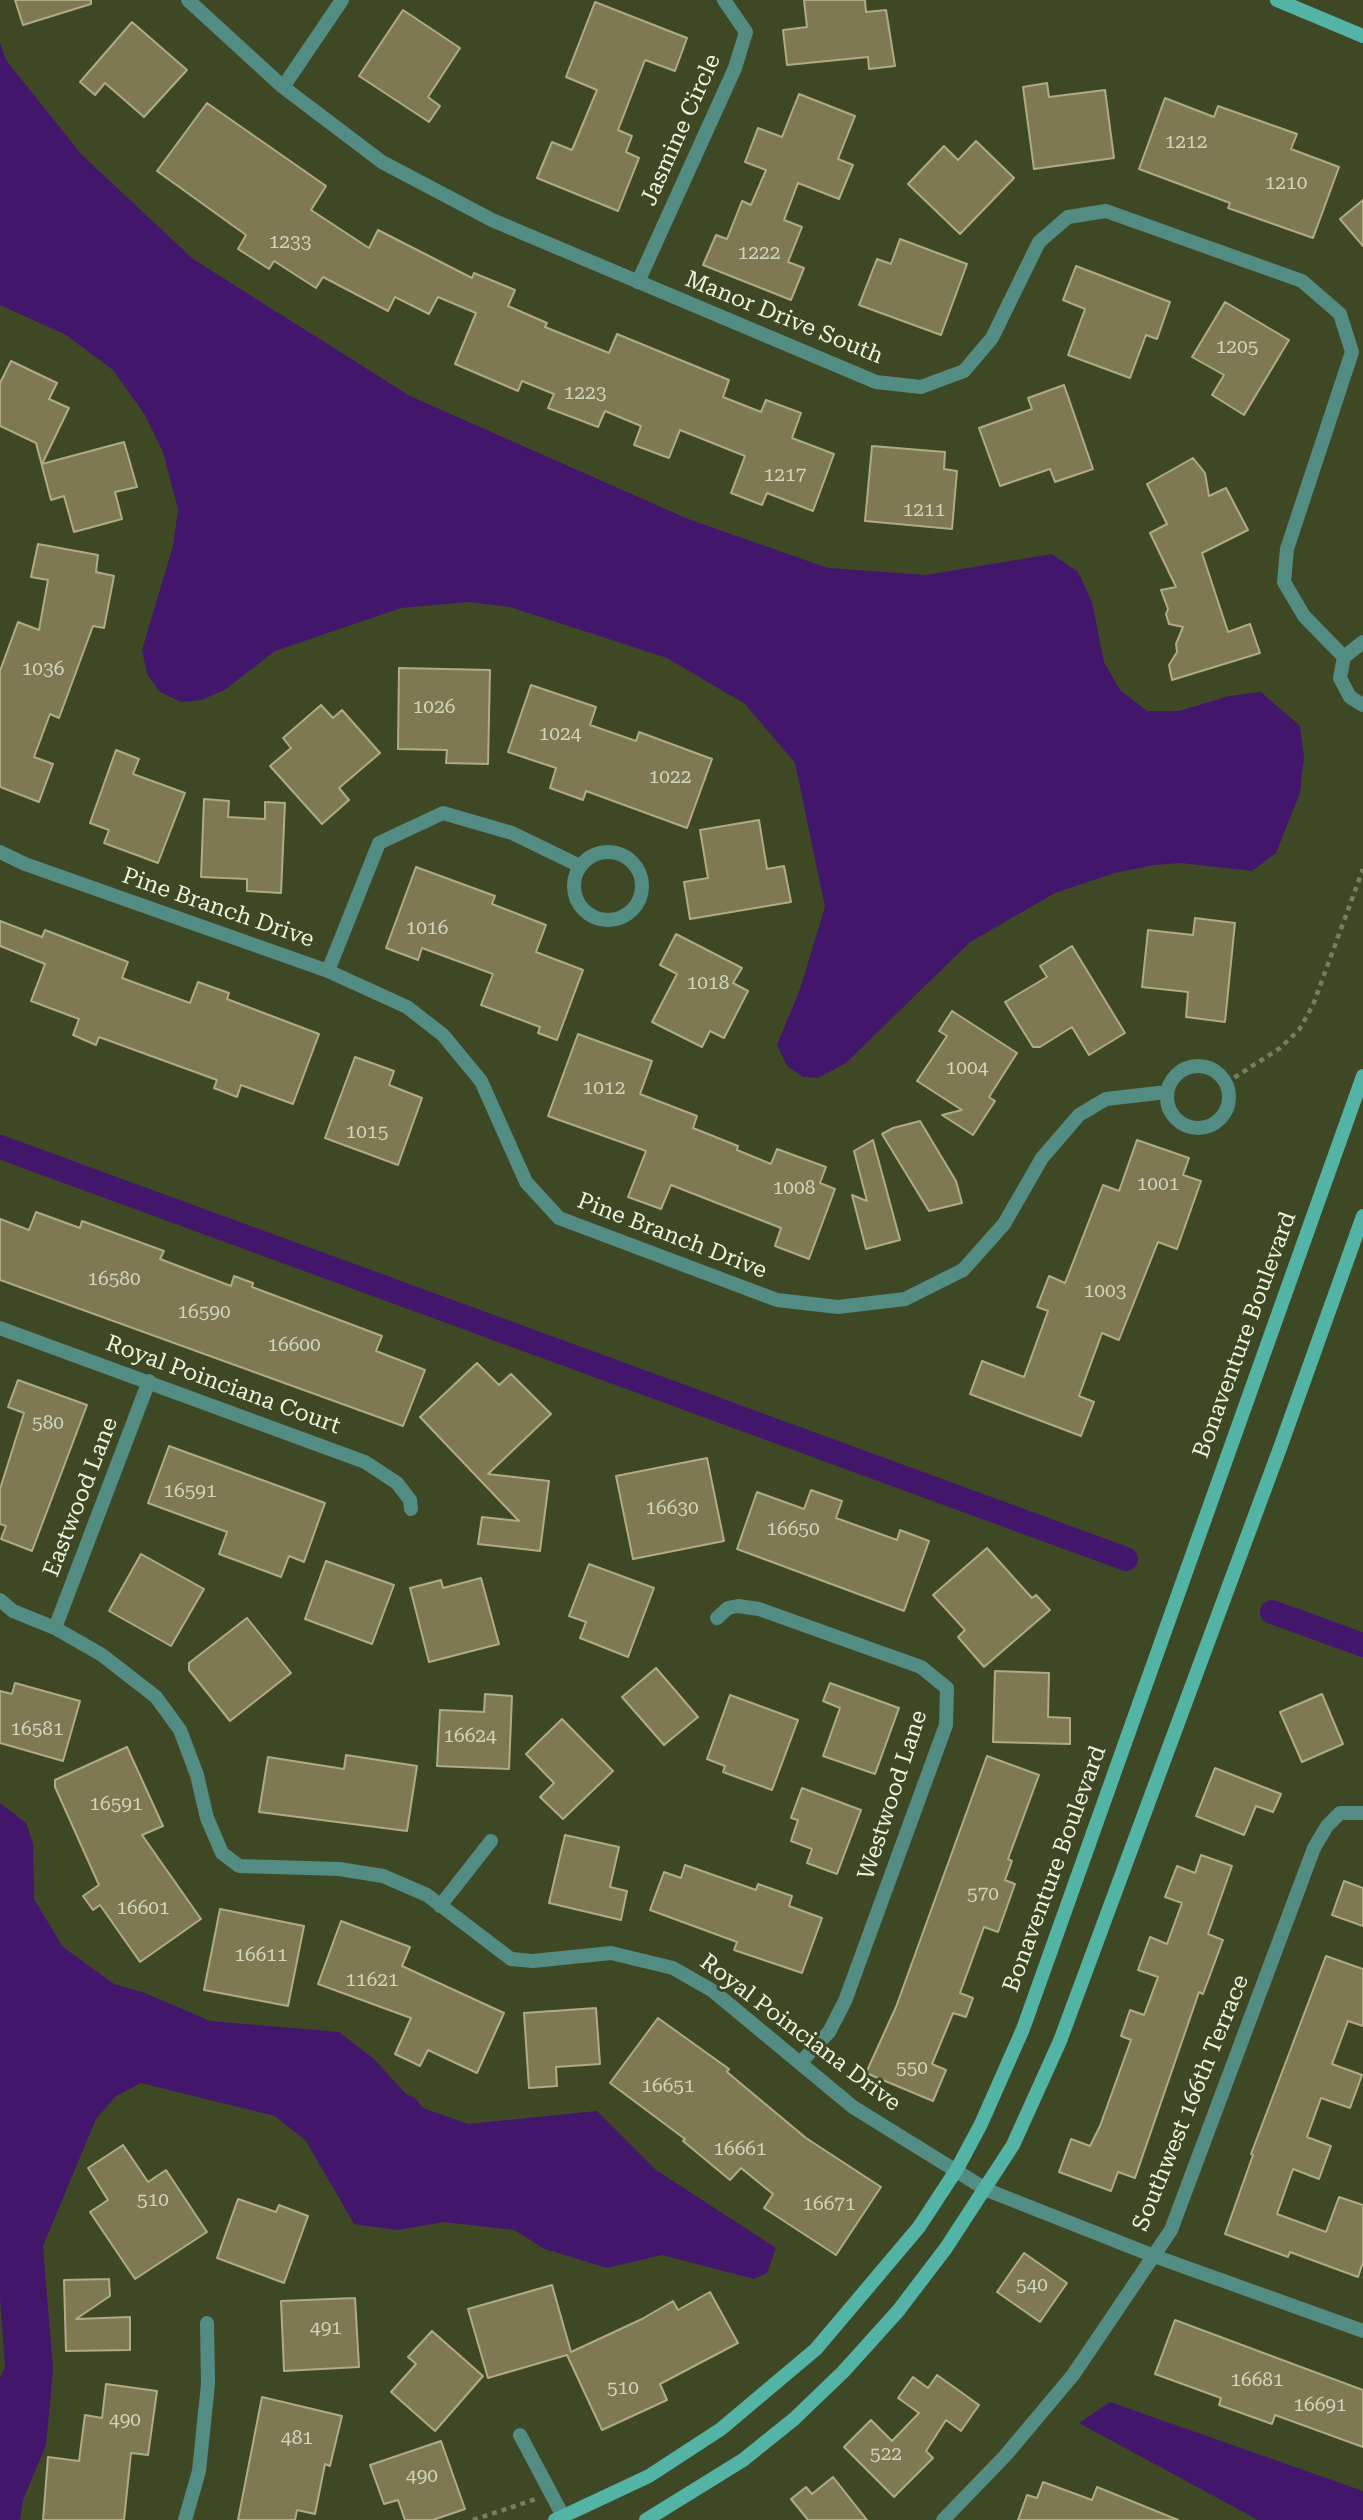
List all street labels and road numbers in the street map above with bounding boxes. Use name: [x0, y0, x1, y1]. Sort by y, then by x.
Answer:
street label: Jasmine Circle: [635, 50, 727, 210]
street label: Manor Drive South: [681, 266, 887, 370]
street label: Pine Branch Drive: [118, 862, 318, 954]
street label: Pine Branch Drive: [573, 1187, 771, 1285]
street label: Bonaventure Boulevard: [1188, 1208, 1302, 1462]
street label: Royal Poinciana Court: [102, 1330, 344, 1440]
street label: Eastwood Lane: [38, 1413, 124, 1581]
street label: Westwood Lane: [853, 1707, 933, 1883]
street label: Bonaventure Boulevard: [998, 1742, 1112, 1996]
street label: Royal Poinciana Drive: [694, 1948, 906, 2118]
street label: Southwest 166th Terrace: [1127, 1971, 1255, 2235]

